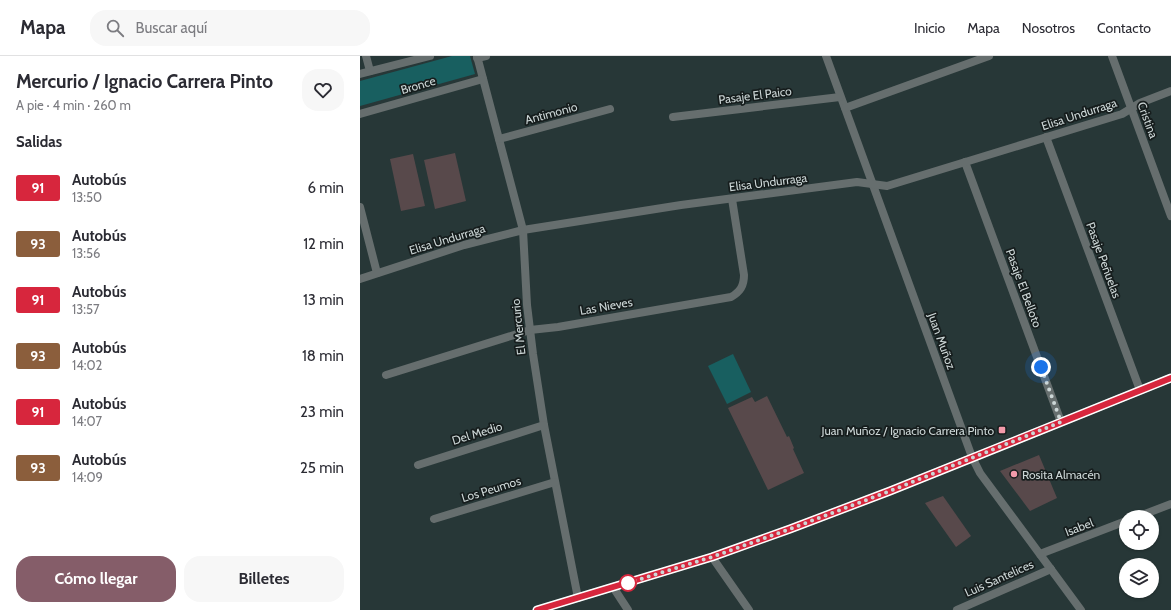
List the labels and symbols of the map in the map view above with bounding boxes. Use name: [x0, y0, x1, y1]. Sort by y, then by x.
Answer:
street label: Bronce: [399, 73, 437, 97]
street label: Pasaje El Paico: [718, 83, 793, 107]
street label: Elisa Undurraga: [1039, 95, 1119, 133]
street label: Antimonio: [523, 99, 579, 127]
street label: Cristina: [1135, 100, 1162, 140]
street label: Elisa Undurraga: [728, 170, 808, 194]
street label: Elisa Undurraga: [407, 220, 487, 258]
street label: Pasaje Peñuelas: [1083, 220, 1125, 300]
street label: Pasaje El Belloto: [1003, 247, 1045, 330]
street label: Las Nieves: [578, 294, 634, 318]
street label: El Mercurio: [508, 298, 528, 356]
street label: Juan Muñoz: [924, 310, 959, 372]
your location: [1031, 357, 1051, 377]
street label: Del Medio: [450, 418, 504, 448]
place label: Juan Muñoz / Ignacio Carrera Pinto: [821, 423, 994, 438]
marker: Juan Muñoz / Ignacio Carrera Pinto: [997, 425, 1007, 435]
place label: Rosita Almacén: [1022, 467, 1101, 482]
marker: Rosita Almacén: [1009, 469, 1019, 479]
street label: Los Peumos: [459, 473, 523, 505]
street label: Isabel: [1063, 515, 1096, 539]
street label: Luis Santelices: [962, 556, 1036, 600]
unlabelled marker: [619, 574, 637, 592]

